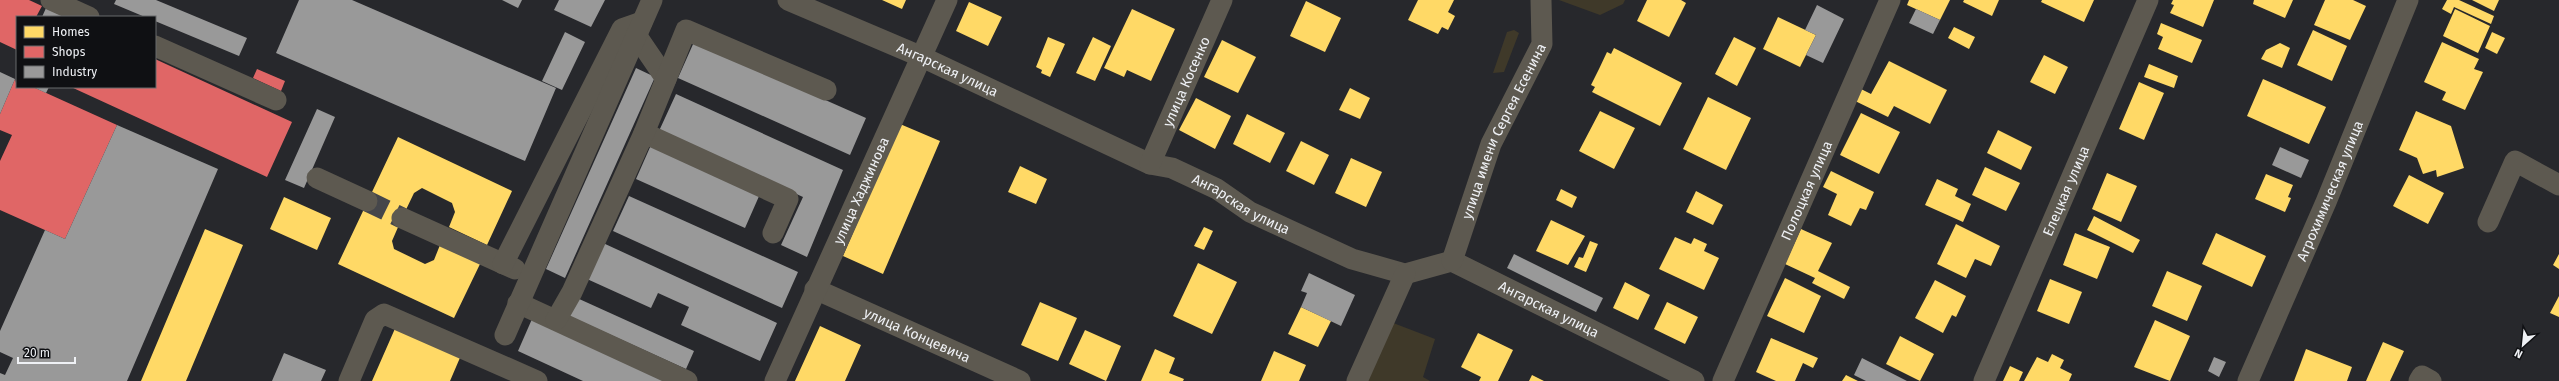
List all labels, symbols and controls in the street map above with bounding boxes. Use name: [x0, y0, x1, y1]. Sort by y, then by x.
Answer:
legend: [16, 16, 156, 88]
text: Homes: [52, 25, 90, 39]
street label: улица Косенко: [1159, 34, 1213, 129]
street label: Ангарская улица: [894, 39, 1001, 100]
street label: улица имени Сергея Есенина: [1458, 40, 1549, 221]
text: Shops: [52, 45, 86, 59]
text: Industry: [52, 65, 97, 79]
street label: Агрохимическая улица: [2293, 118, 2367, 264]
street label: улица Хаджинова: [829, 134, 893, 247]
street label: Полоцкая улица: [1777, 138, 1836, 243]
street label: Елецкая улица: [2039, 143, 2093, 239]
street label: Ангарская улица: [1190, 170, 1293, 238]
street label: Ангарская улица: [1496, 277, 1602, 341]
street label: улица Концевича: [861, 304, 973, 366]
north arrow: [2503, 325, 2543, 365]
scale bar: [18, 339, 75, 365]
text: 20 m: [24, 346, 50, 360]
text: N: [2512, 346, 2525, 361]

